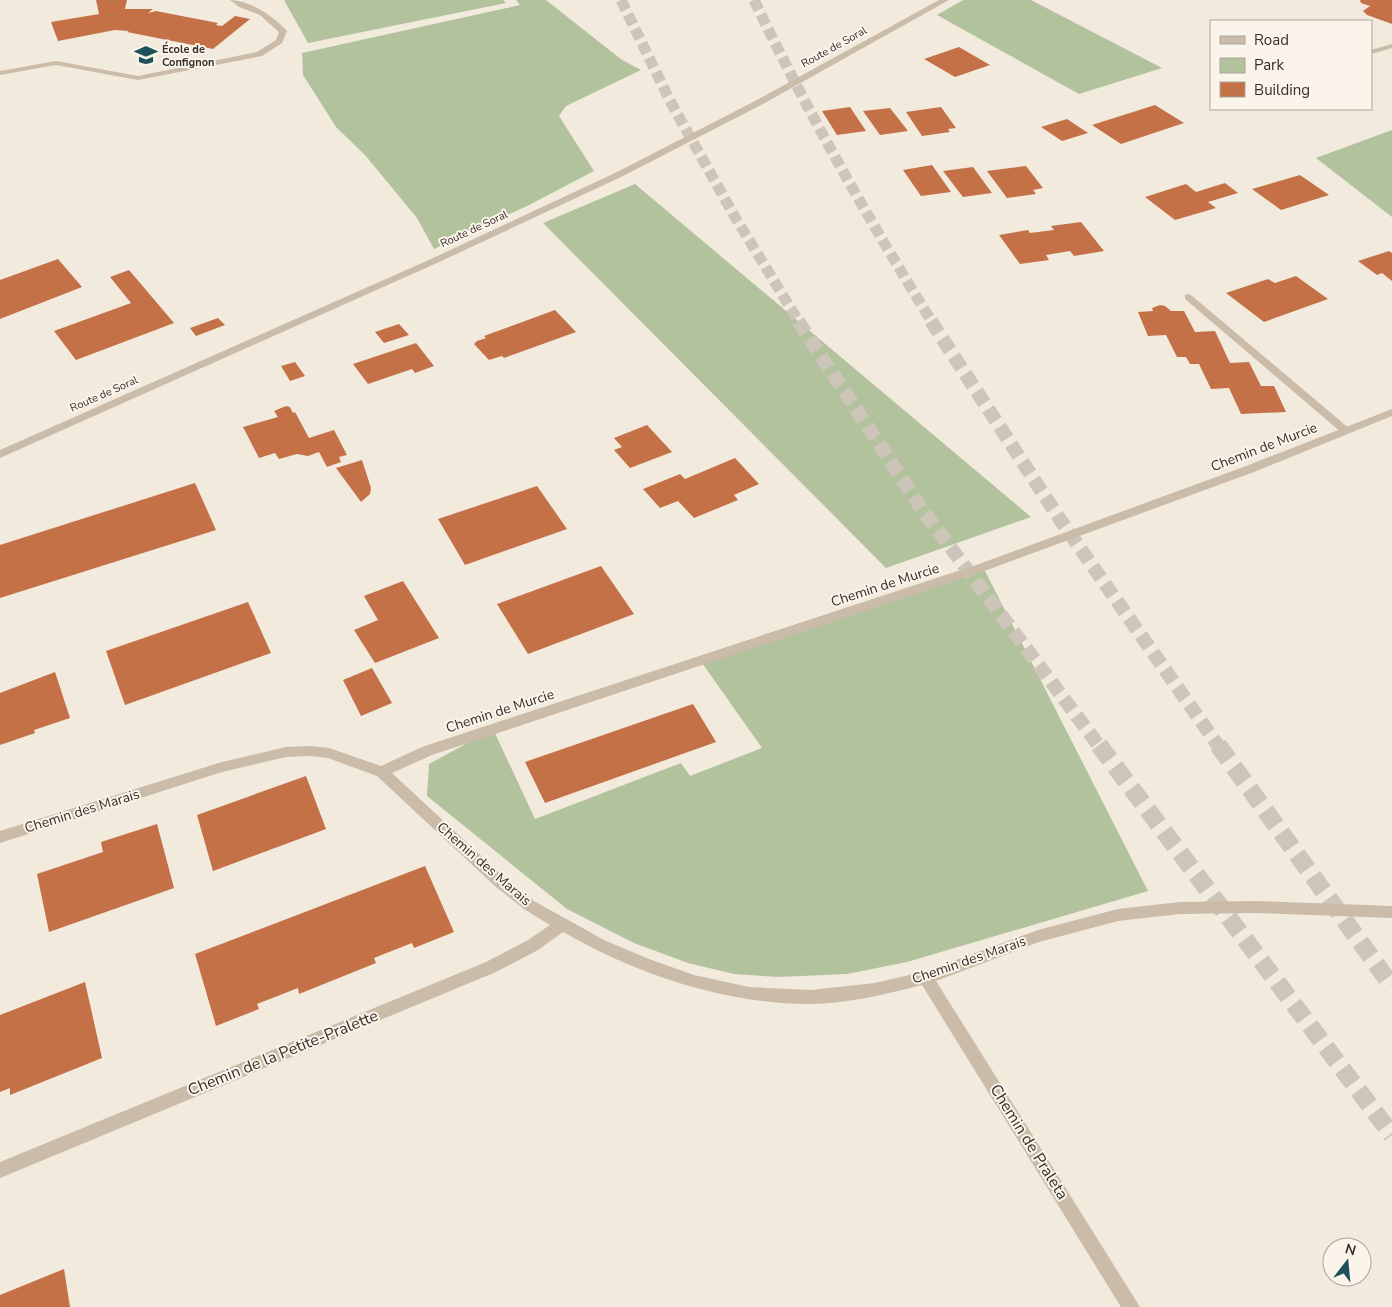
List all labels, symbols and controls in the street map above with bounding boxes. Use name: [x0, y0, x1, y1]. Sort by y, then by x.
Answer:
legend: [1210, 20, 1372, 110]
street label: Route de Soral: [798, 22, 870, 71]
text: Road: [1254, 30, 1289, 50]
place label: École de Confignon: [162, 41, 214, 70]
school or university icon: École de Confignon: [133, 42, 159, 68]
text: Park: [1254, 55, 1284, 75]
text: Building: [1254, 80, 1310, 100]
street label: Route de Soral: [438, 206, 511, 251]
street label: Route de Soral: [68, 372, 141, 416]
street label: Chemin de Murcie: [1208, 418, 1320, 476]
street label: Chemin de Murcie: [828, 559, 942, 611]
street label: Chemin de Murcie: [443, 685, 557, 737]
street label: Chemin des Marais: [22, 784, 142, 838]
street label: Chemin des Marais: [433, 818, 535, 910]
street label: Chemin des Marais: [910, 932, 1029, 988]
street label: Chemin de la Petite-Pralette: [185, 1005, 381, 1101]
street label: Chemin de Praleta: [985, 1080, 1073, 1204]
north arrow: [1322, 1237, 1372, 1287]
text: N: [1343, 1239, 1358, 1261]

